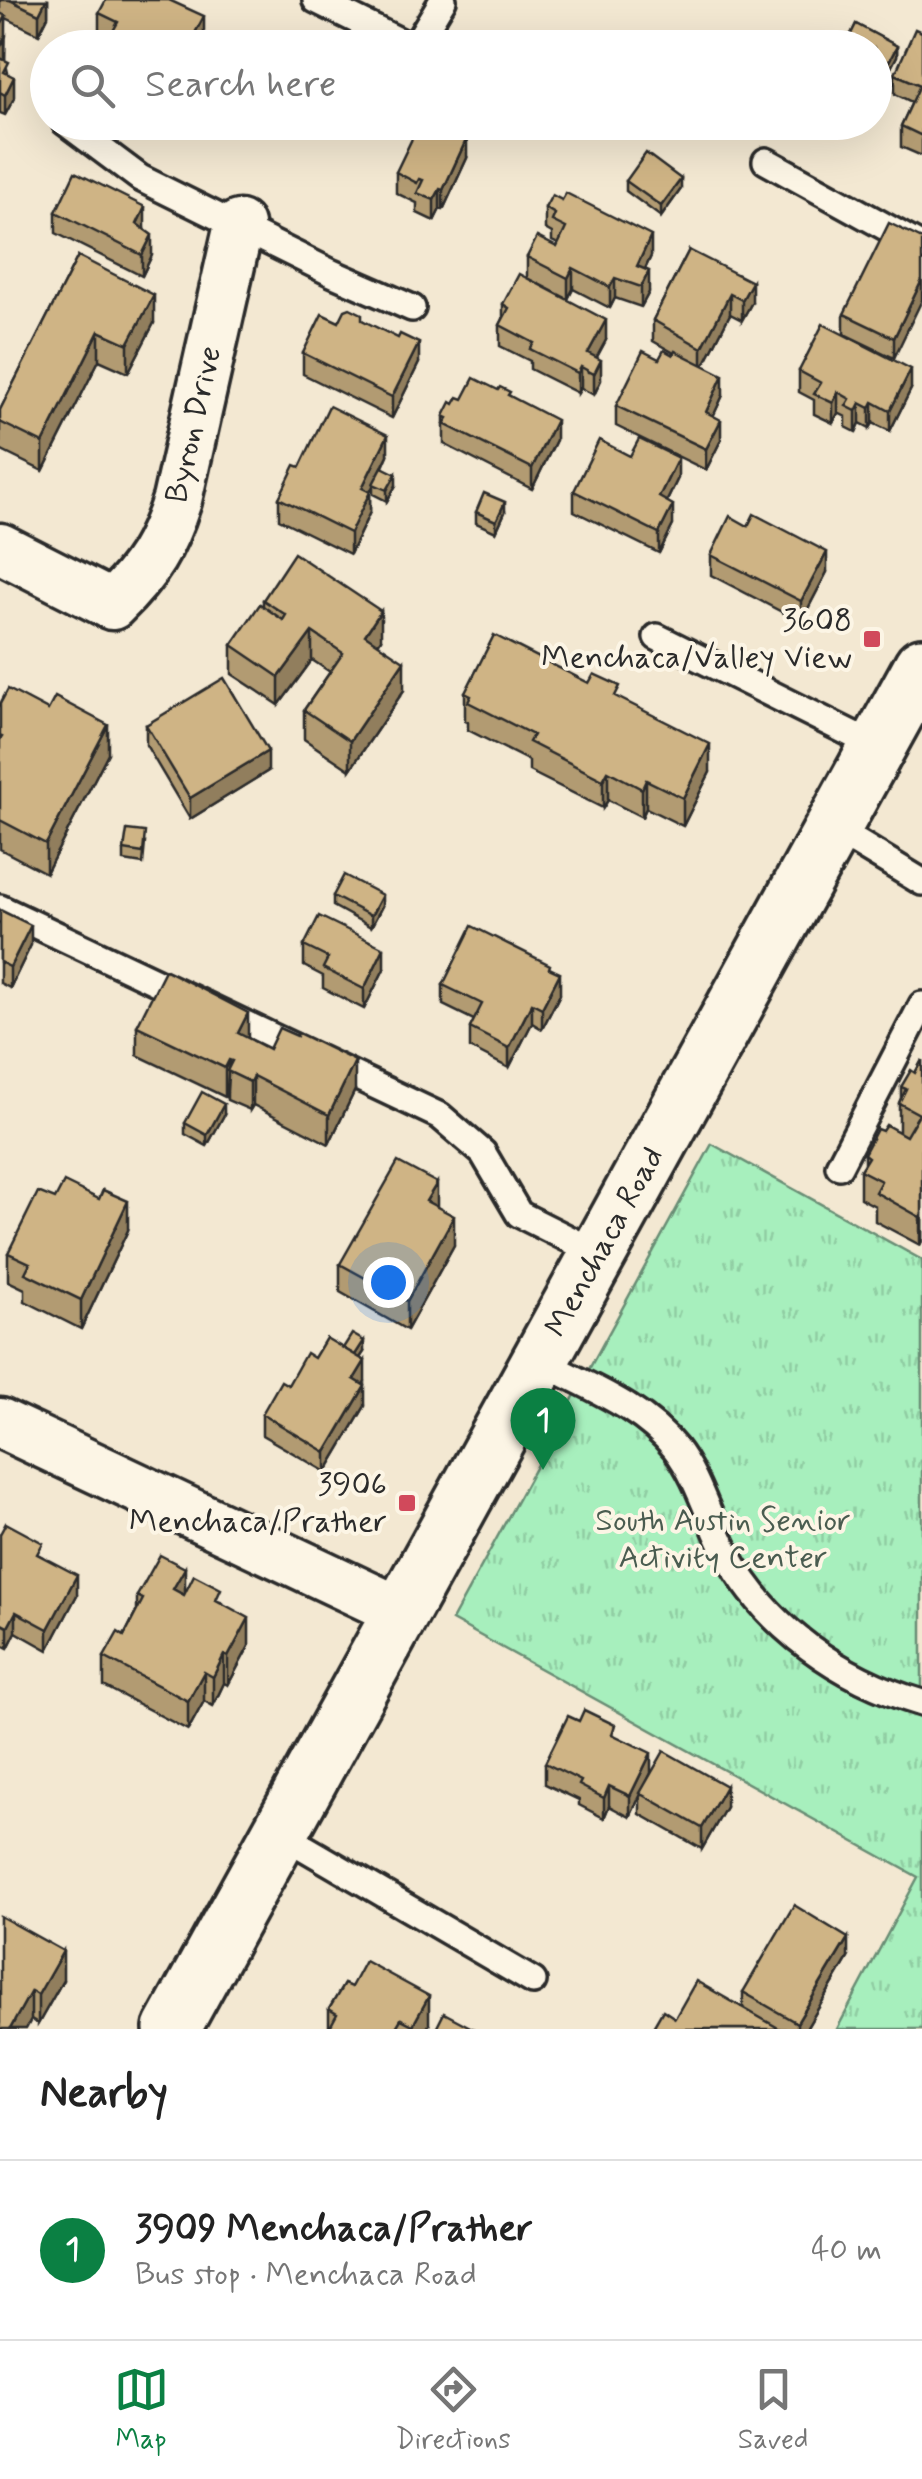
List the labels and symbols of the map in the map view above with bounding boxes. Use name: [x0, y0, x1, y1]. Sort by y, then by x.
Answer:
street label: Byron Drive: [156, 342, 232, 507]
place label: 3608 Menchaca/Valley View: [541, 600, 852, 679]
marker: 3608 Menchaca/Valley View: [861, 628, 883, 650]
street label: Menchaca Road: [536, 1140, 674, 1345]
your location: [363, 1257, 414, 1308]
pin: 1: [510, 1388, 576, 1470]
place label: 3906 Menchaca/Prather: [129, 1464, 387, 1543]
marker: 3906 Menchaca/Prather: [396, 1492, 418, 1514]
park label: South Austin Senior Activity Center: [595, 1500, 851, 1579]

